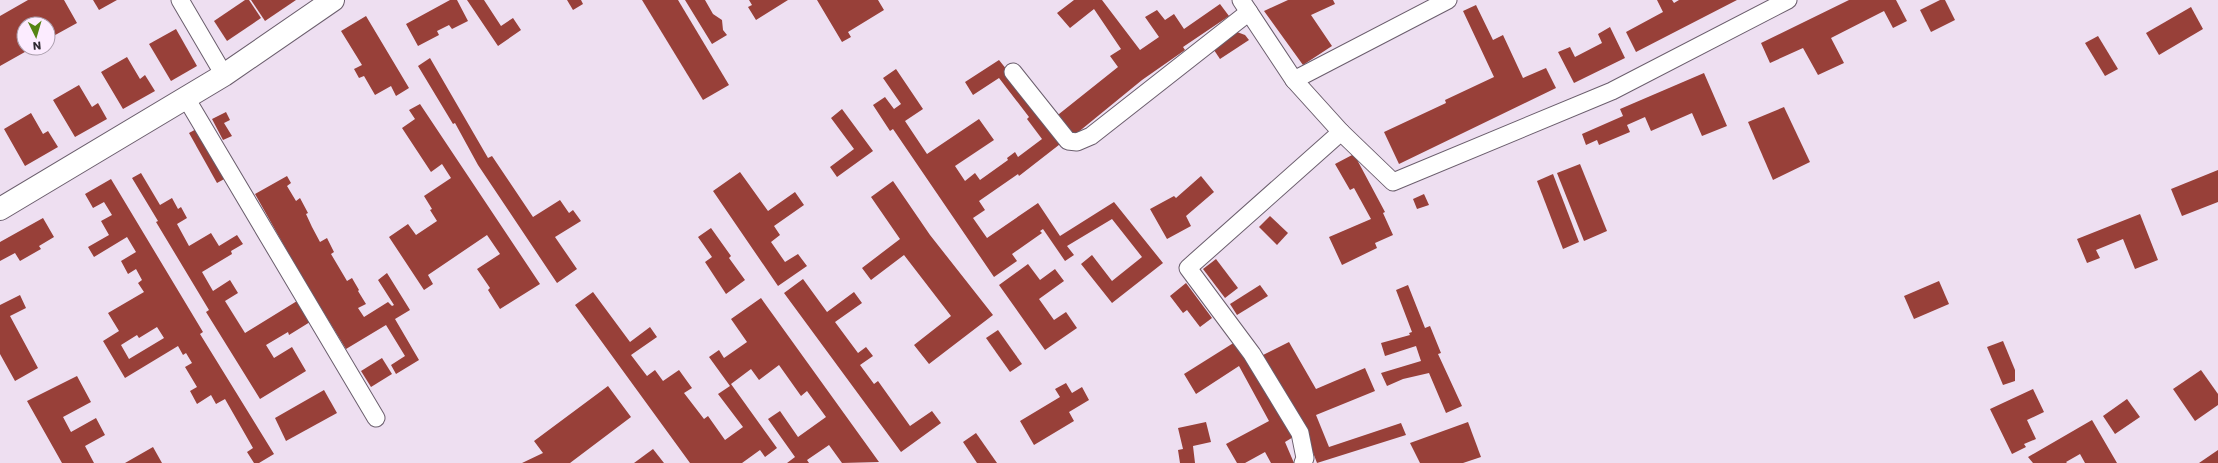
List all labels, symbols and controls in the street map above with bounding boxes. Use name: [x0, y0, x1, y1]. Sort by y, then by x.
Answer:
north arrow: [16, 16, 56, 56]
text: N: [32, 38, 42, 54]

